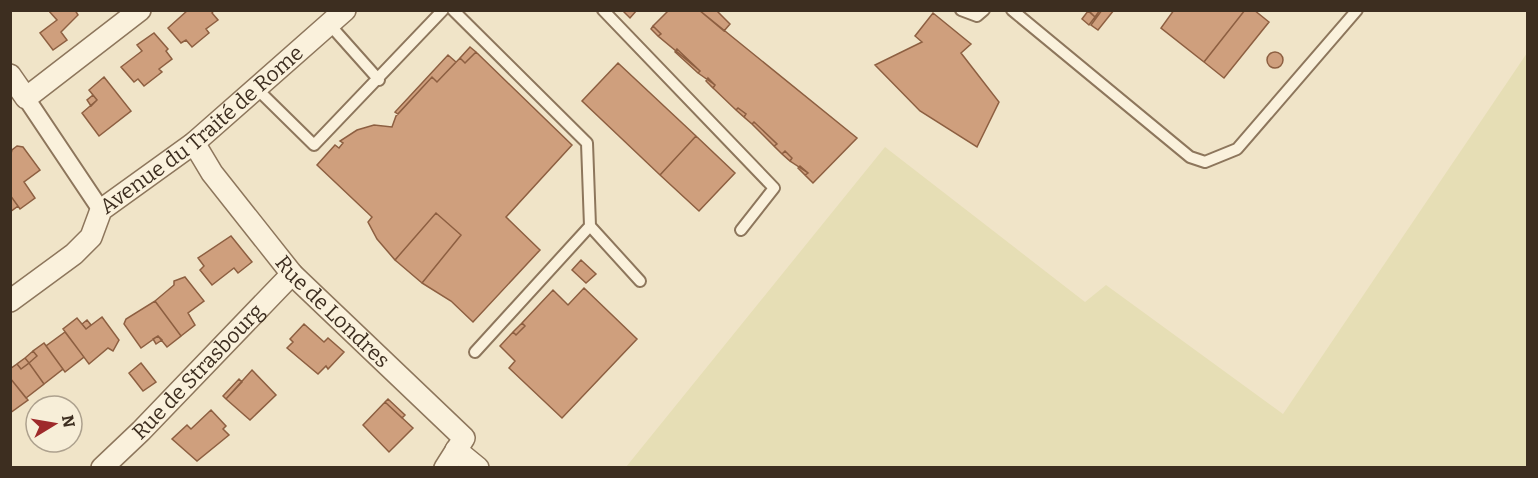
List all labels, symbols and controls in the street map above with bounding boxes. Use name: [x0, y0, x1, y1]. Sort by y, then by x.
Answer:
street label: Avenue du Traité de Rome: [95, 40, 309, 220]
street label: Rue de Londres: [270, 250, 395, 373]
street label: Rue de Strasbourg: [127, 298, 269, 445]
north arrow: [24, 394, 84, 454]
text: N: [58, 413, 79, 429]

